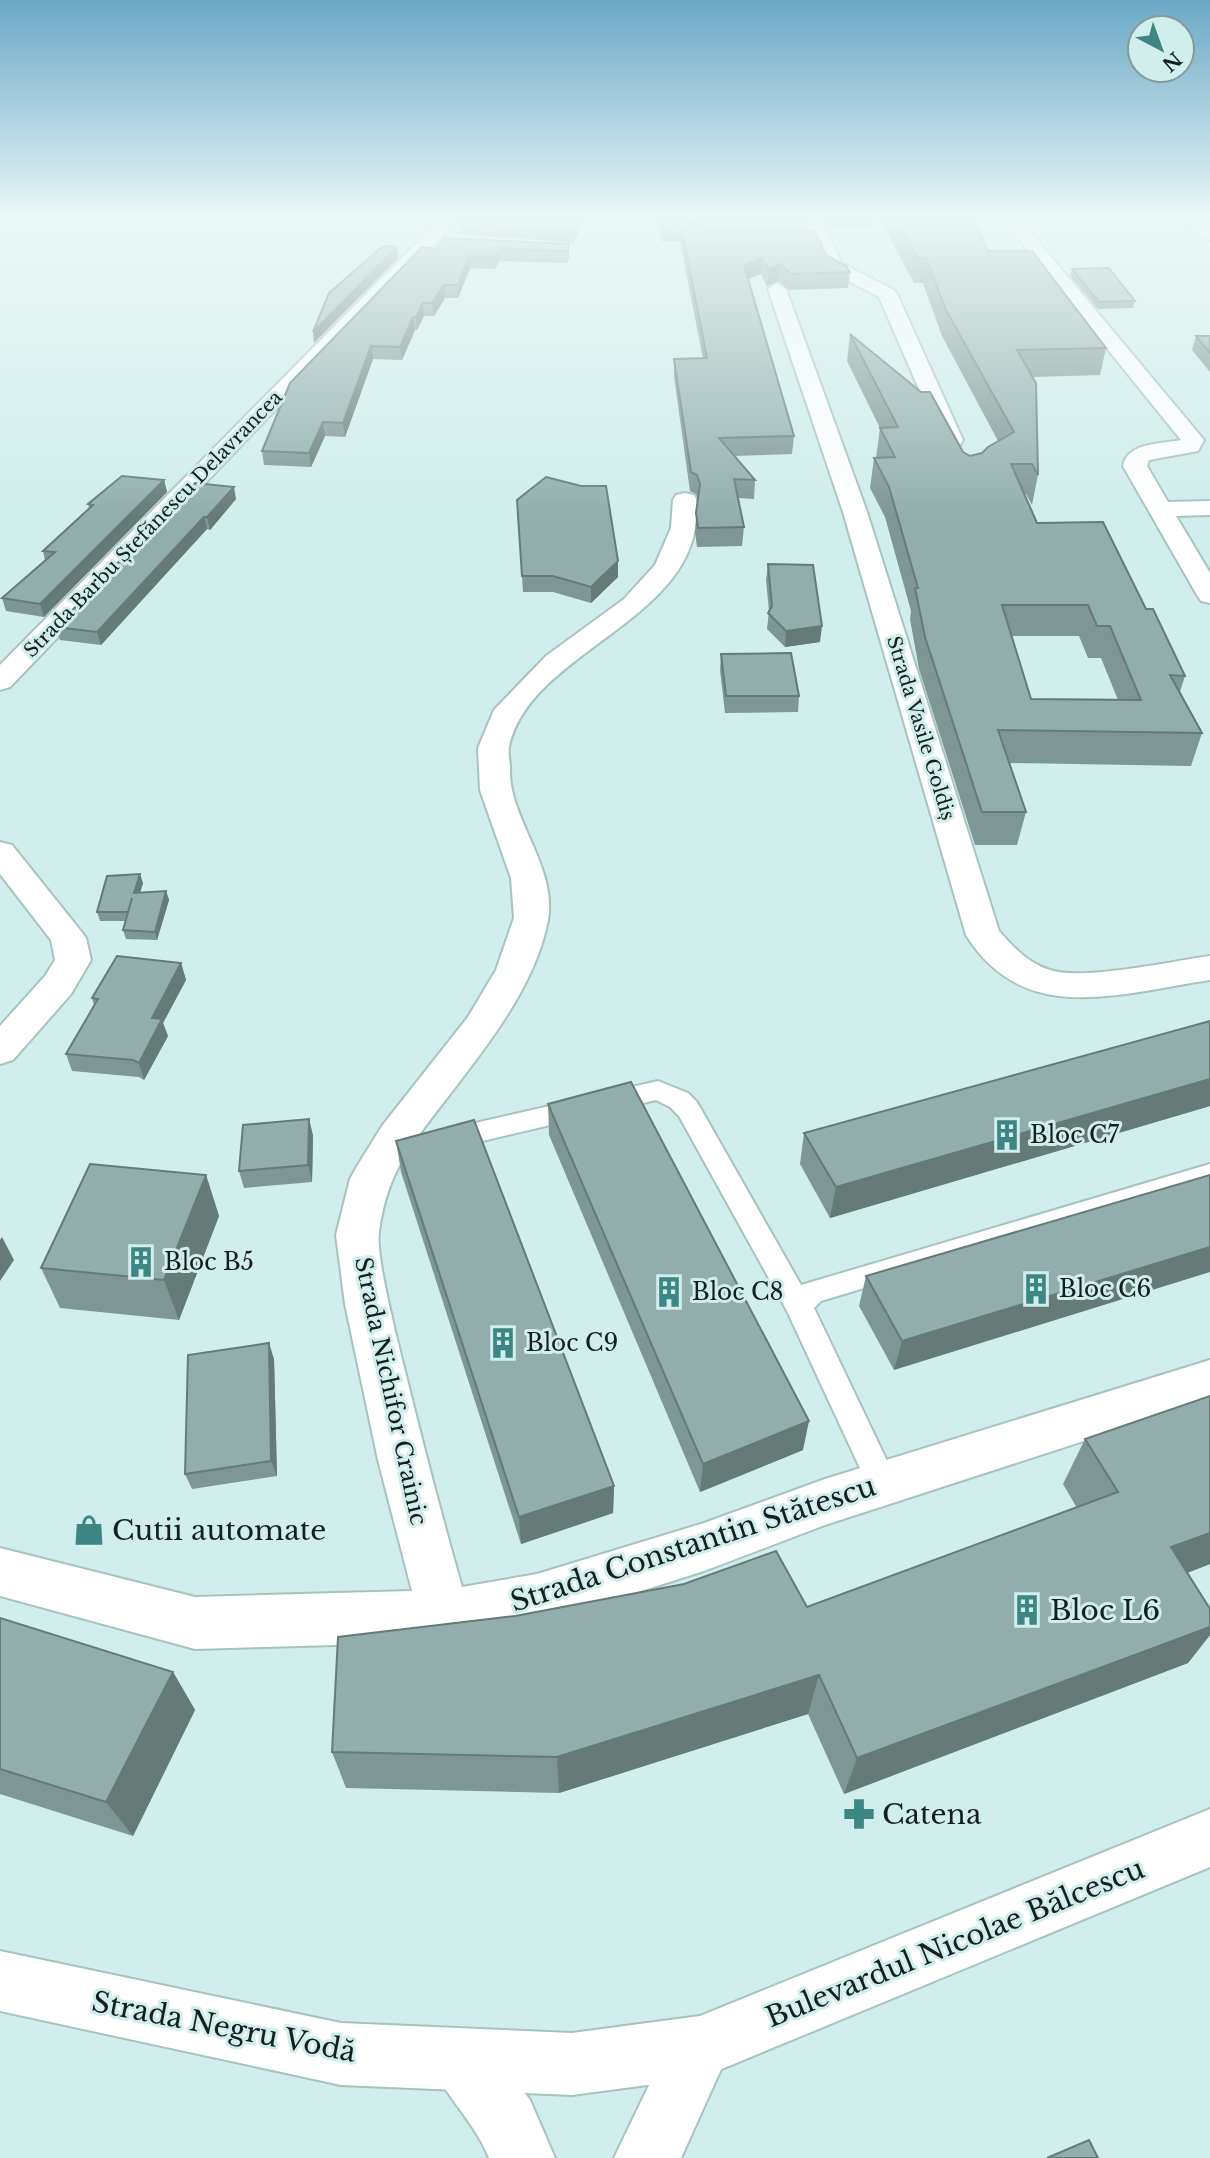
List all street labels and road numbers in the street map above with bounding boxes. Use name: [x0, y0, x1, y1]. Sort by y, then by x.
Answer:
street label: Strada Barbu Ștefănescu Delavrancea: [19, 386, 287, 662]
street label: Strada Vasile Goldiș: [882, 633, 960, 823]
street label: Strada Nichifor Crainic: [349, 1254, 433, 1528]
street label: Strada Constantin Stătescu: [506, 1468, 880, 1620]
street label: Bulevardul Nicolae Bălcescu: [761, 1851, 1150, 2035]
street label: Strada Negru Vodă: [89, 1984, 359, 2070]

